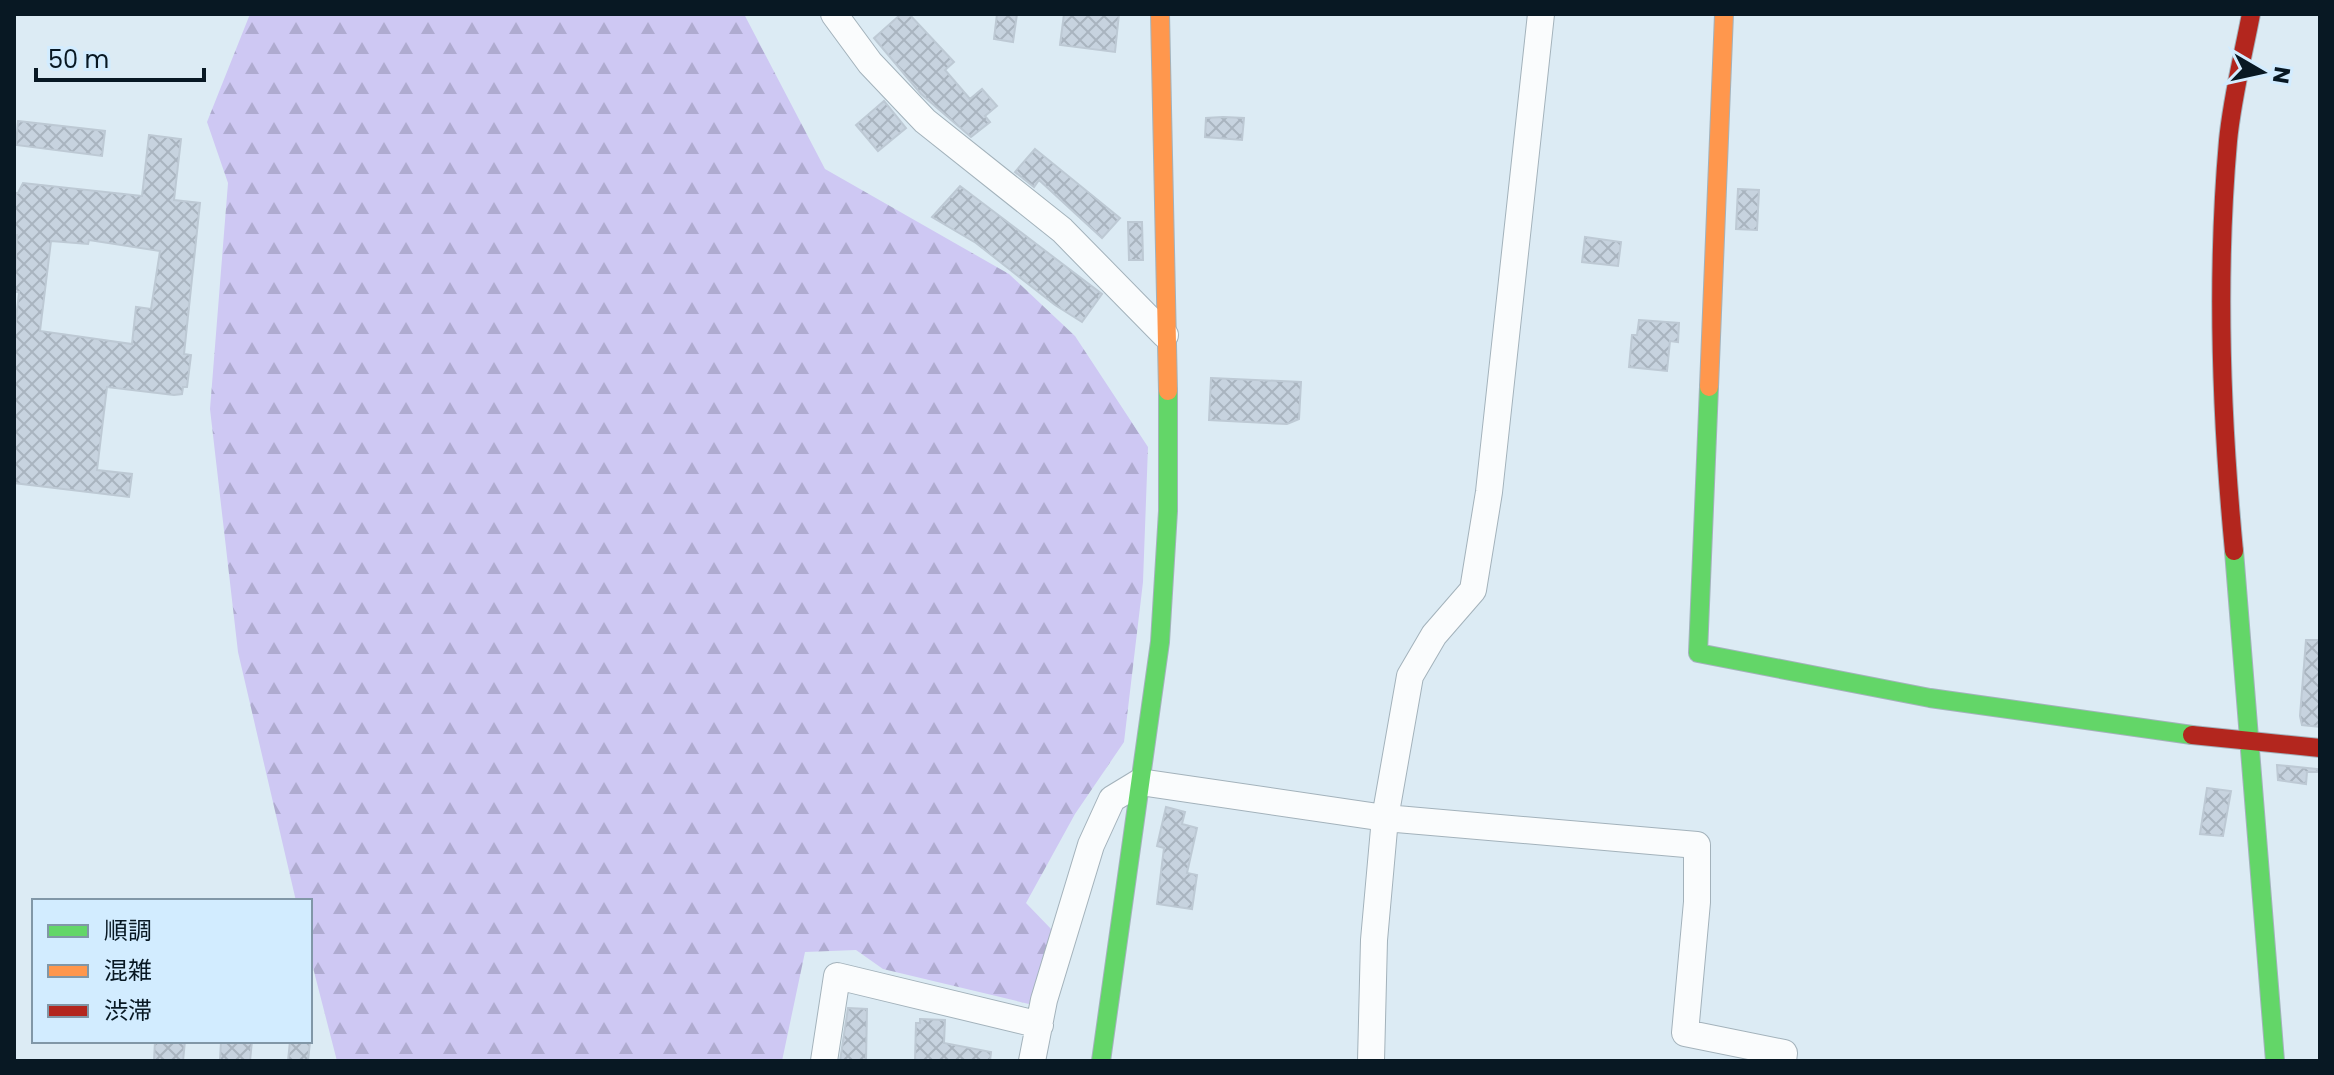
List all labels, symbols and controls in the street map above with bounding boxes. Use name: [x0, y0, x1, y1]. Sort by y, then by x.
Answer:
scale bar: [36, 32, 204, 82]
north arrow: [2222, 32, 2302, 112]
text: 50 m: [48, 43, 109, 76]
text: N: [2265, 64, 2298, 86]
legend: [32, 899, 312, 1043]
text: 順調: [104, 914, 152, 947]
text: 混雑: [104, 954, 152, 987]
text: 渋滞: [104, 994, 152, 1027]

